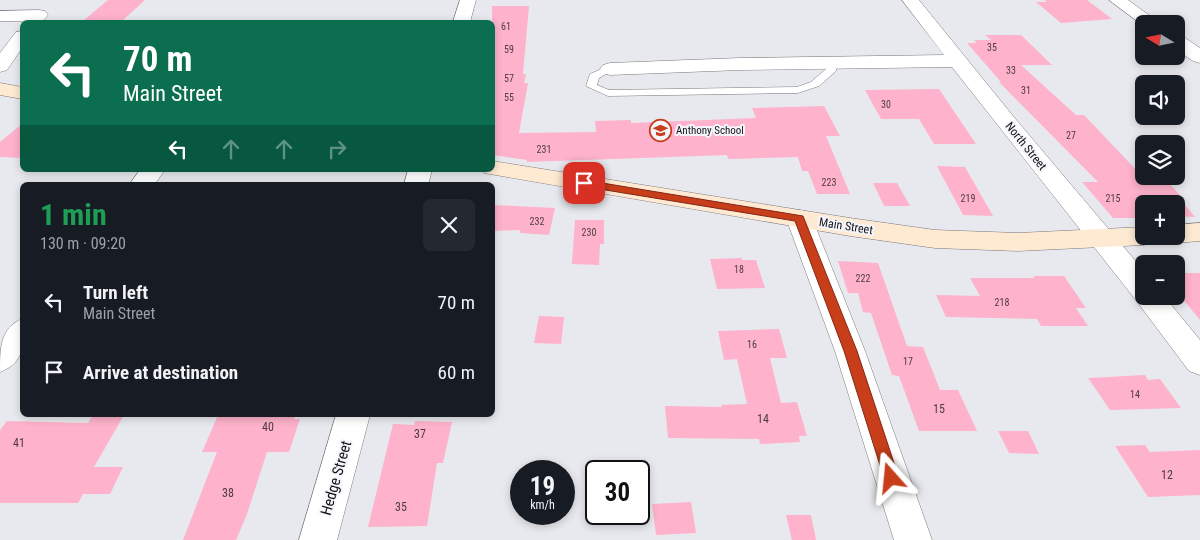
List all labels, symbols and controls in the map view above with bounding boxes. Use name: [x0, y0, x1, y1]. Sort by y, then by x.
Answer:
north arrow: [1135, 15, 1185, 65]
map controls: [1135, 15, 1185, 305]
house number: 61: [501, 21, 511, 32]
text: 70 m: [123, 39, 192, 80]
icon: left: [40, 40, 105, 105]
house number: 35: [987, 42, 997, 53]
house number: 59: [504, 44, 514, 55]
house number: 33: [1006, 65, 1016, 76]
house number: 57: [504, 73, 514, 84]
button: sound: [1135, 75, 1185, 125]
text: Main Street: [123, 81, 222, 106]
house number: 31: [1021, 85, 1031, 96]
house number: 55: [504, 92, 514, 103]
house number: 30: [881, 99, 891, 110]
school or university icon: Anthony School: [648, 118, 672, 142]
street label: North Street: [1002, 119, 1050, 173]
place label: Anthony School: [676, 124, 744, 137]
house number: 27: [1066, 130, 1076, 141]
icon: left: [164, 135, 192, 163]
icon: ahead: [217, 135, 245, 163]
icon: ahead: [270, 135, 298, 163]
icon: right: [323, 135, 351, 163]
button: layers: [1135, 135, 1185, 185]
house number: 231: [537, 144, 551, 155]
pin: [563, 162, 605, 204]
icon: arrive: [570, 169, 598, 197]
house number: 223: [822, 177, 836, 188]
house number: 219: [961, 193, 975, 204]
house number: 215: [1106, 193, 1120, 204]
button: +: [1135, 195, 1185, 245]
text: 1 min: [40, 197, 107, 232]
button: close: [423, 199, 475, 251]
street label: Main Street: [818, 215, 874, 237]
house number: 232: [530, 216, 544, 227]
house number: 230: [582, 227, 596, 238]
text: 130 m · 09:20: [40, 234, 126, 253]
button: −: [1135, 255, 1185, 305]
house number: 18: [734, 264, 744, 275]
house number: 222: [856, 273, 870, 284]
text: Turn left: [83, 281, 148, 304]
icon: left: [40, 288, 68, 316]
text: 70 m: [438, 291, 475, 314]
house number: 218: [995, 297, 1009, 308]
text: Main Street: [83, 304, 155, 323]
house number: 16: [747, 339, 757, 350]
house number: 17: [903, 356, 913, 367]
icon: arrive: [40, 358, 68, 386]
text: Arrive at destination: [83, 361, 238, 384]
text: 60 m: [438, 361, 475, 384]
house number: 14: [1130, 389, 1140, 400]
house number: 15: [933, 402, 945, 416]
house number: 14: [757, 412, 769, 426]
house number: 40: [262, 420, 274, 434]
house number: 37: [414, 427, 426, 441]
house number: 41: [13, 436, 25, 450]
street label: Hedge Street: [317, 439, 355, 517]
position arrow: [864, 451, 916, 503]
speed limit sign: 30: [585, 460, 650, 525]
house number: 12: [1161, 468, 1173, 482]
text: 19: [530, 472, 555, 501]
house number: 38: [222, 486, 234, 500]
text: km/h: [530, 498, 555, 512]
house number: 35: [395, 500, 407, 514]

